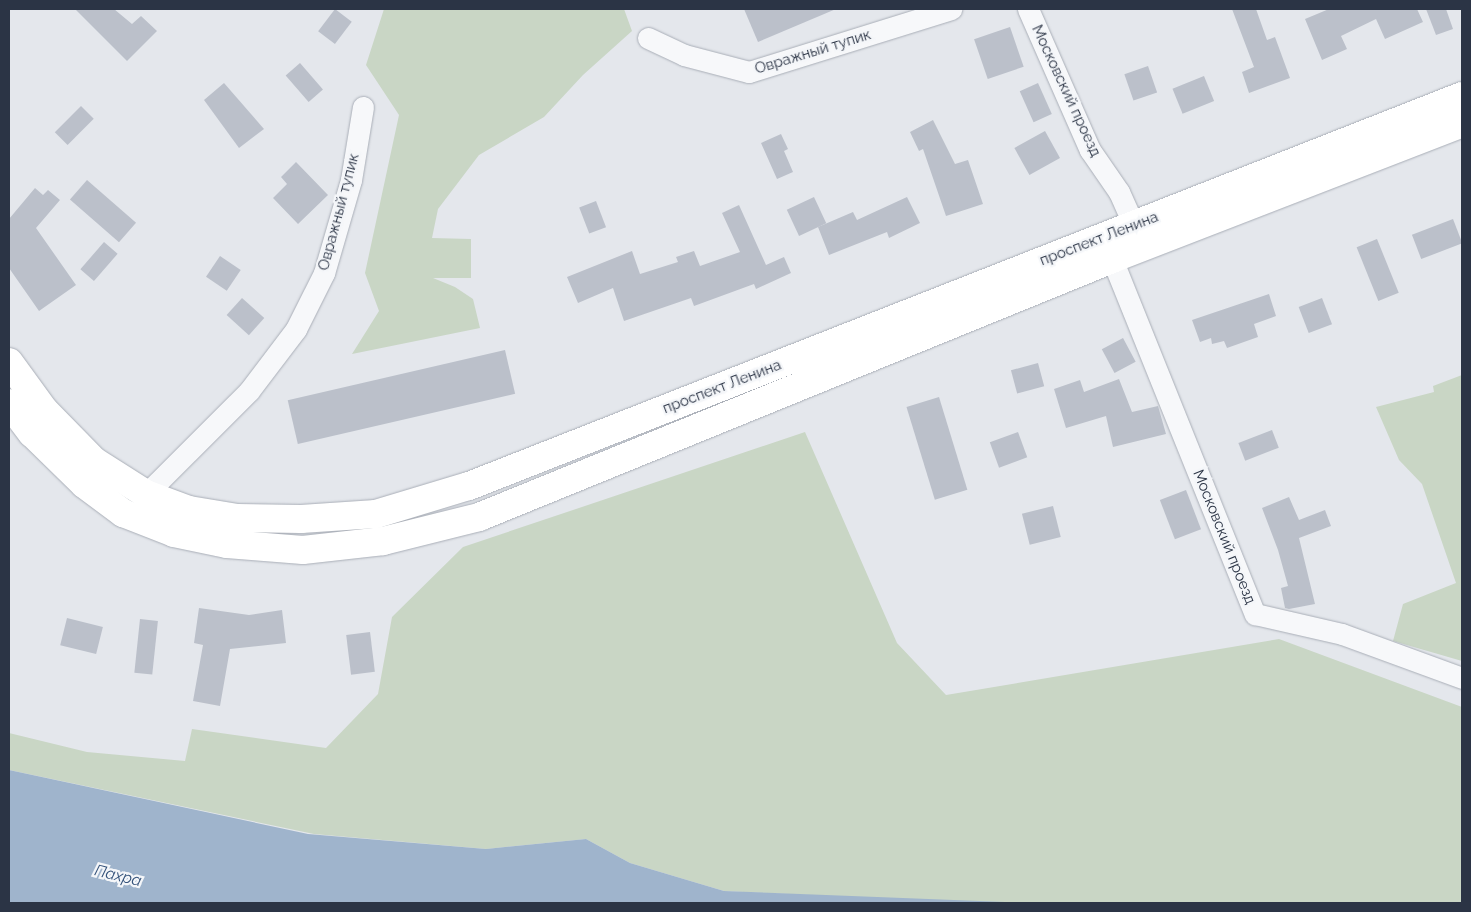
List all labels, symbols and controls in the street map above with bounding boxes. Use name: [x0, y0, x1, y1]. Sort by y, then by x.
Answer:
street label: Московский проезд: [1028, 22, 1104, 160]
street label: Овражный тупик: [753, 26, 873, 78]
street label: Овражный тупик: [315, 151, 363, 273]
street label: проспект Ленина: [1037, 208, 1161, 270]
street label: проспект Ленина: [660, 356, 784, 418]
street label: Московский проезд: [1189, 467, 1259, 607]
water label: Пахра: [93, 861, 143, 891]

